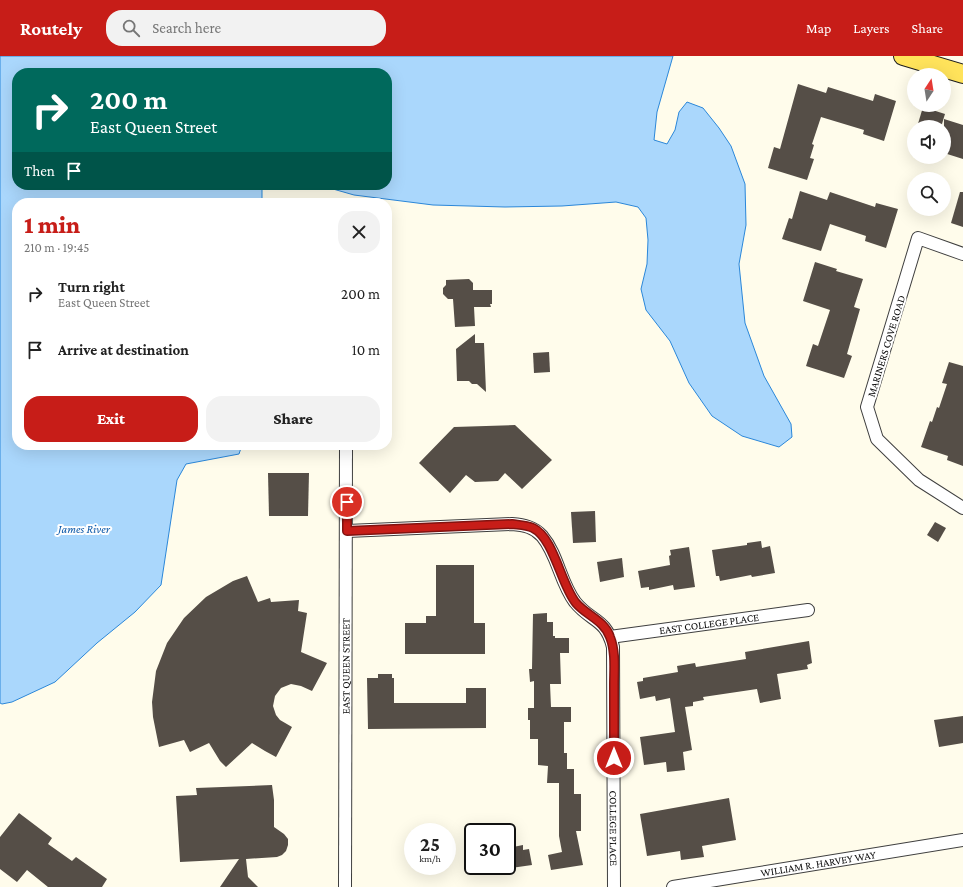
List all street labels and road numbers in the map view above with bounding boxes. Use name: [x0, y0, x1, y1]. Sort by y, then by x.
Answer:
street label: MARINERS COVE ROAD: [865, 294, 907, 398]
street label: EAST COLLEGE PLACE: [658, 611, 760, 636]
street label: EAST QUEEN STREET: [339, 618, 352, 714]
street label: COLLEGE PLACE: [608, 790, 620, 866]
street label: WILLIAM R. HARVEY WAY: [760, 848, 877, 879]

